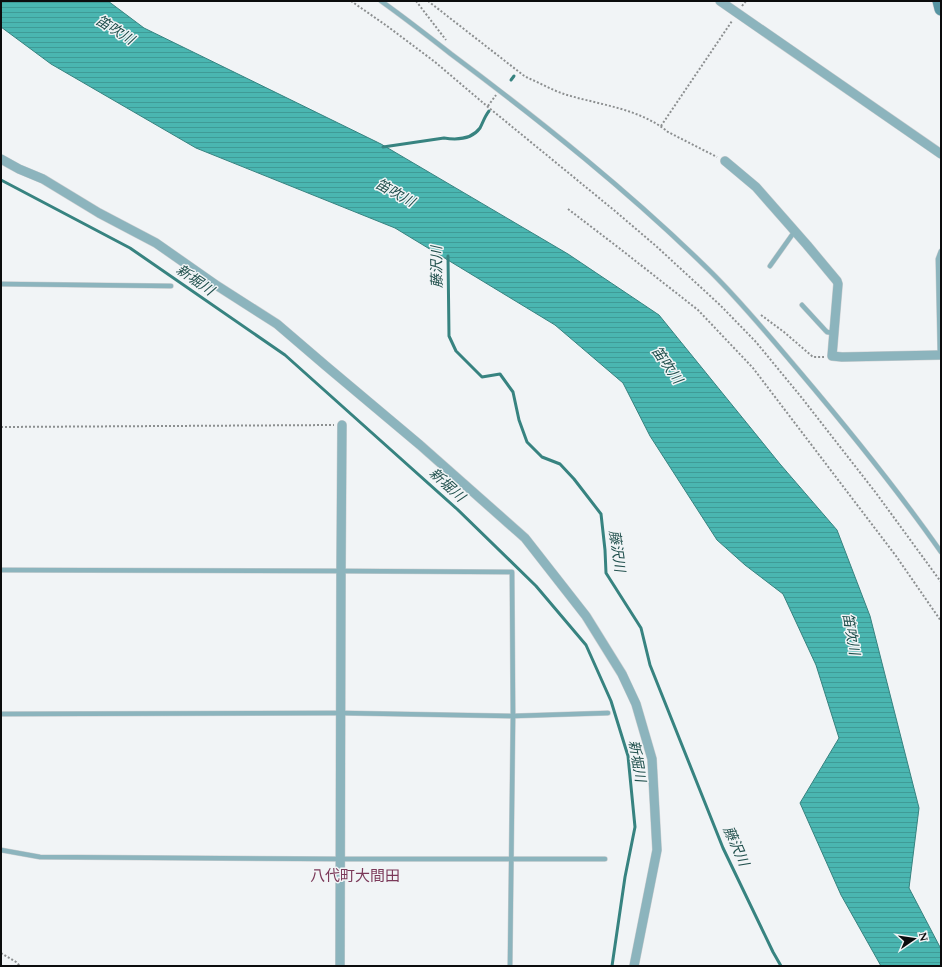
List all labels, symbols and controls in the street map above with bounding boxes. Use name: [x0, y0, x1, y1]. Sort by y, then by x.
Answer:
water label: 笛吹川: [92, 10, 140, 51]
water label: 笛吹川: [372, 174, 420, 213]
water label: 藤沢川: [426, 244, 448, 288]
water label: 新堀川: [172, 259, 220, 302]
water label: 笛吹川: [646, 342, 689, 390]
water label: 新堀川: [424, 463, 471, 508]
water label: 藤沢川: [604, 529, 631, 575]
water label: 笛吹川: [837, 611, 865, 658]
water label: 新堀川: [623, 738, 651, 785]
water label: 藤沢川: [718, 823, 755, 871]
district label: 八代町大間田: [310, 865, 400, 888]
north arrow: [894, 919, 934, 959]
text: N: [914, 931, 933, 943]

